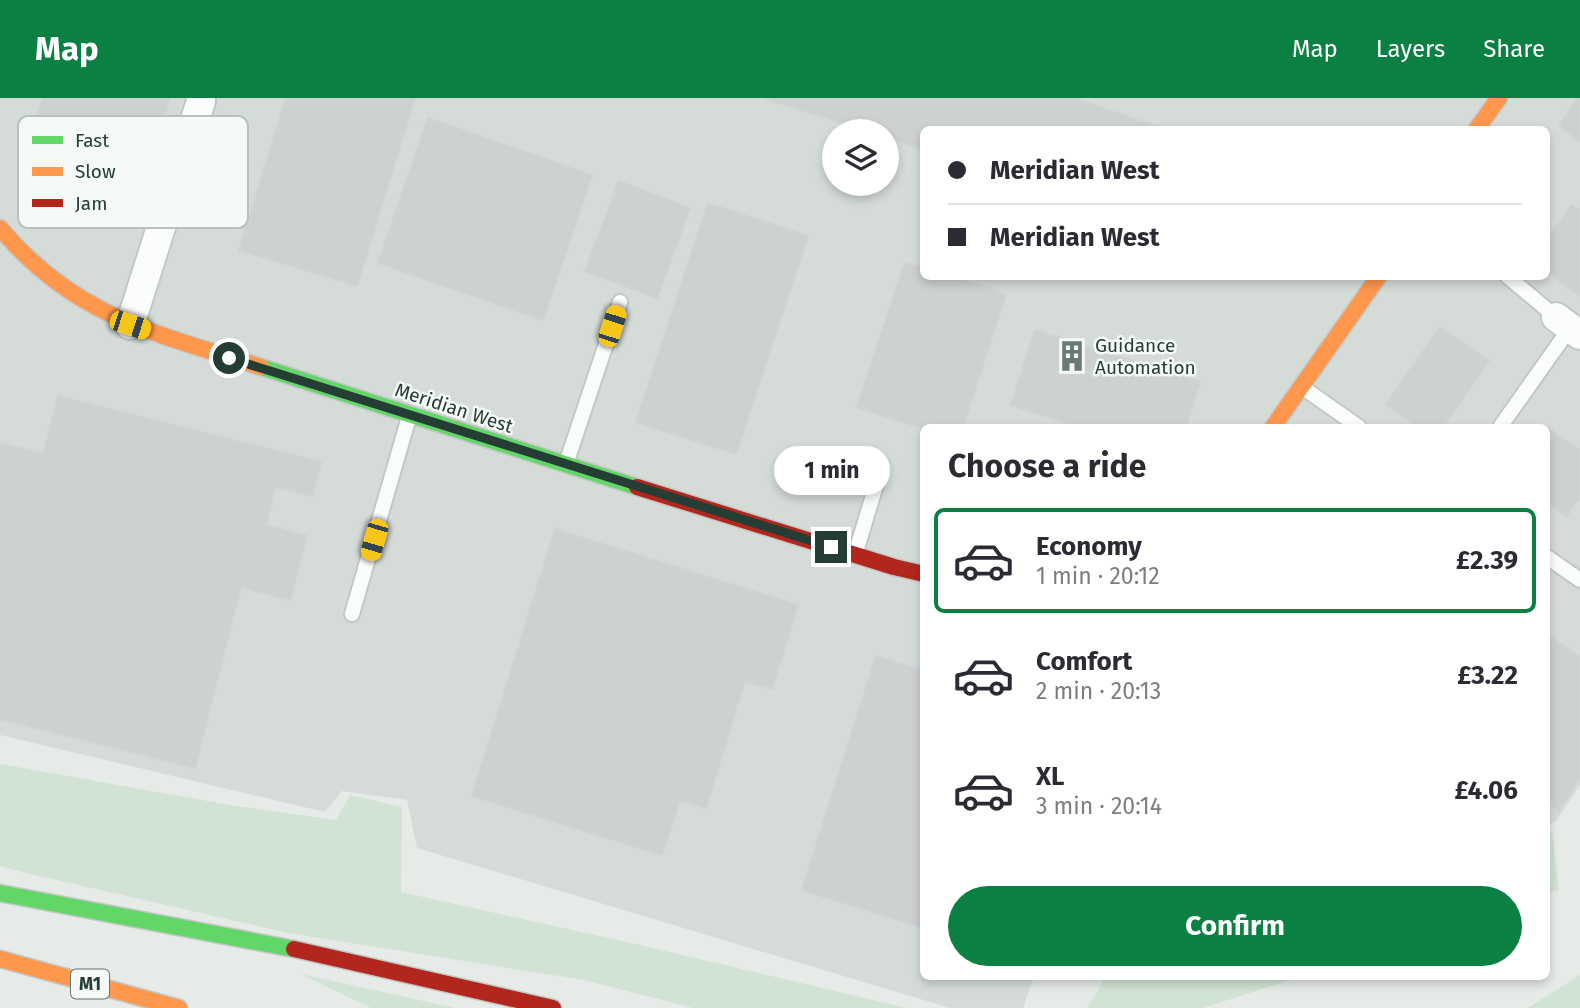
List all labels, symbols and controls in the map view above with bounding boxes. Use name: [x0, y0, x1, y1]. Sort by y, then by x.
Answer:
text: Map: [35, 29, 99, 69]
text: Map: [1292, 35, 1338, 63]
text: Layers: [1376, 35, 1445, 63]
text: Share: [1483, 35, 1545, 63]
legend: [18, 116, 248, 228]
map controls: [822, 119, 899, 196]
button: layers: [822, 119, 899, 196]
text: Fast: [75, 129, 109, 152]
text: Meridian West: [990, 155, 1160, 186]
text: Slow: [75, 160, 116, 183]
text: Jam: [75, 192, 107, 215]
text: Meridian West: [990, 222, 1160, 253]
car: [596, 303, 629, 349]
car: [107, 309, 154, 341]
place label: Guidance Automation: [1095, 334, 1196, 379]
building icon: Guidance Automation: [1055, 339, 1089, 373]
route start: [213, 342, 245, 374]
street label: Meridian West: [392, 378, 516, 438]
callout: 1 min: [773, 446, 889, 494]
text: Choose a ride: [948, 447, 1146, 485]
text: 1 min: [804, 456, 860, 484]
car: [359, 517, 390, 563]
icon: car: [952, 529, 1015, 592]
route end: [815, 531, 847, 563]
text: Economy: [1036, 531, 1142, 562]
text: £2.39: [1456, 545, 1518, 576]
text: 1 min · 20:12: [1036, 562, 1160, 590]
icon: car: [952, 644, 1015, 707]
text: Comfort: [1036, 646, 1132, 677]
text: £3.22: [1457, 660, 1518, 691]
text: 2 min · 20:13: [1036, 677, 1161, 705]
icon: car: [952, 759, 1015, 822]
text: XL: [1036, 761, 1064, 792]
text: £4.06: [1454, 775, 1518, 806]
text: 3 min · 20:14: [1036, 792, 1162, 820]
button: Confirm: [948, 886, 1522, 966]
road number: M1: [71, 970, 109, 998]

